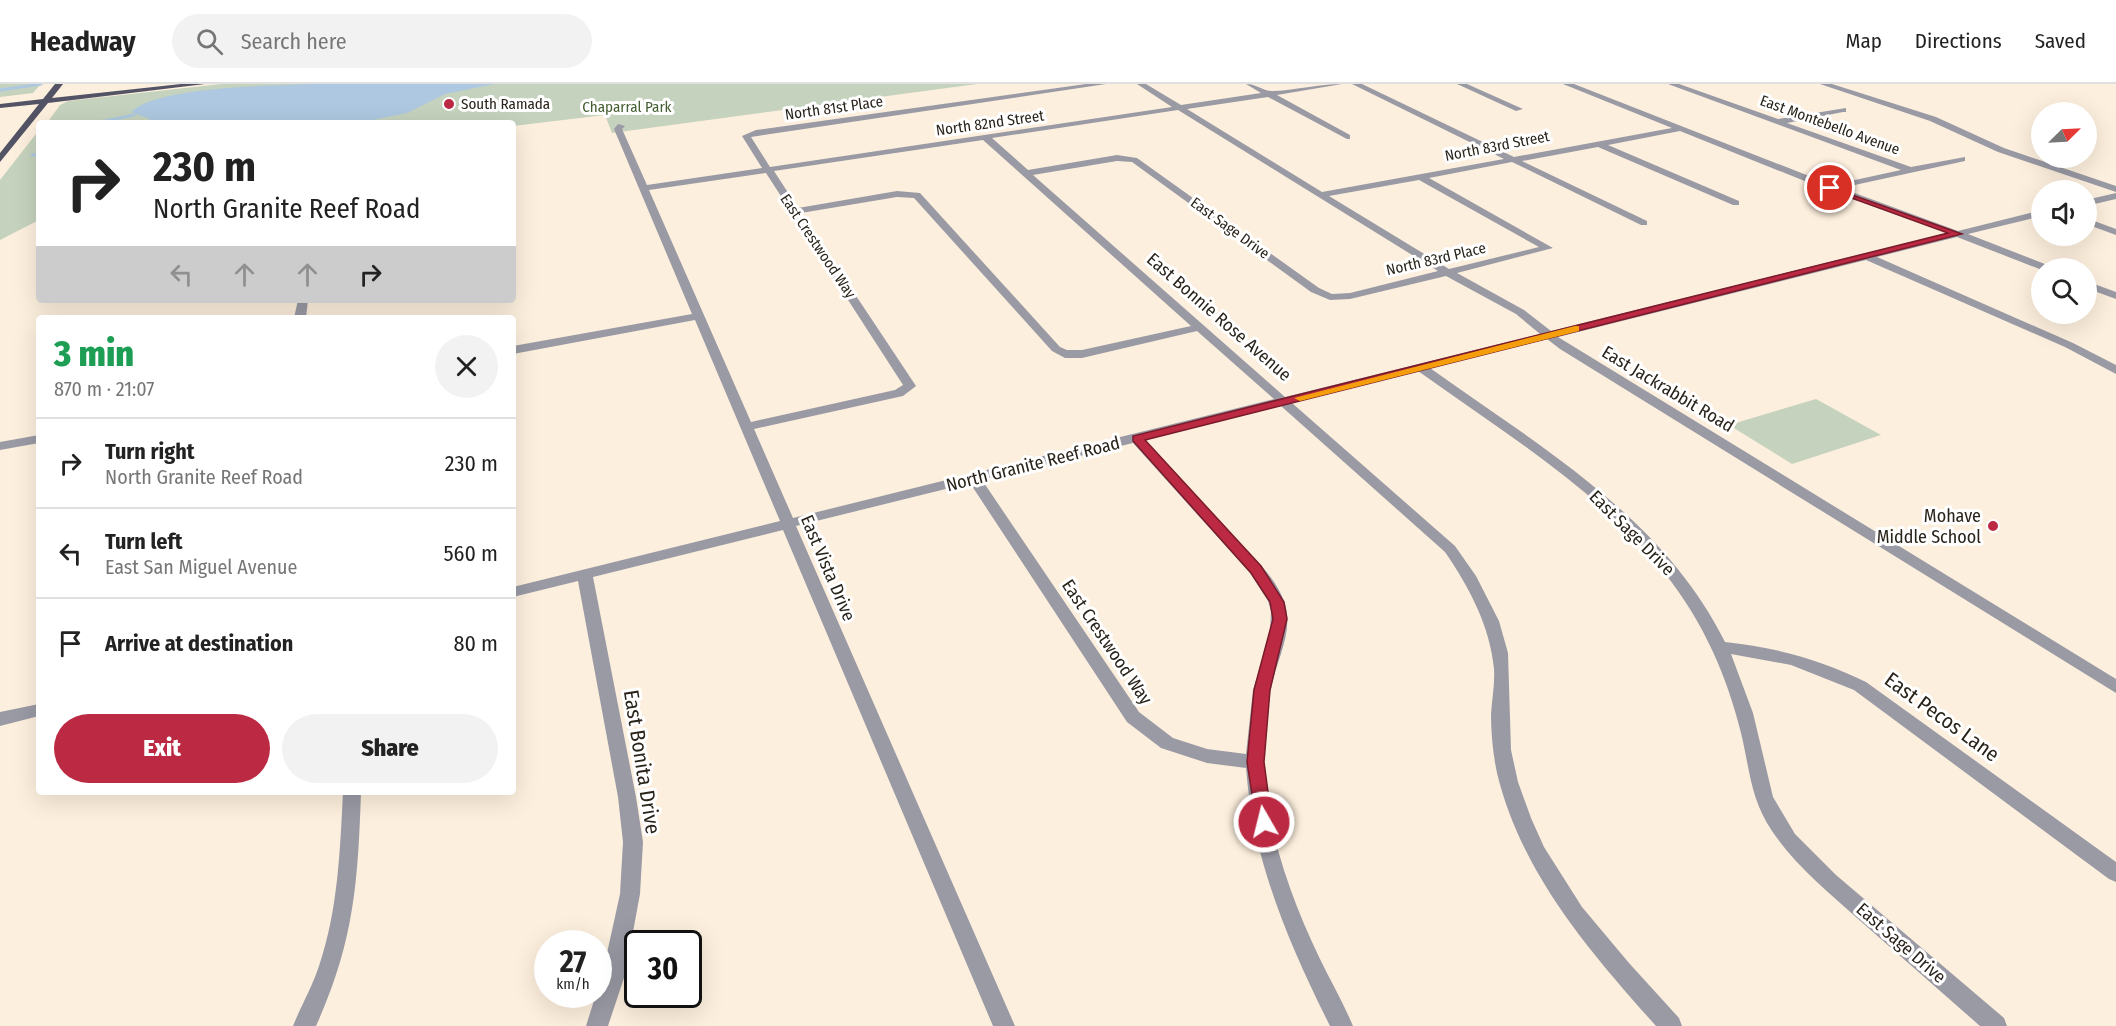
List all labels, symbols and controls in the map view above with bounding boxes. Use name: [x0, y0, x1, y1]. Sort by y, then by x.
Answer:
search box: [172, 14, 592, 68]
text: Headway: [30, 25, 136, 58]
icon: search: [193, 25, 226, 58]
text: Search here: [241, 28, 347, 55]
text: Map: [1845, 28, 1882, 54]
text: Directions: [1915, 28, 2002, 54]
text: Saved: [2035, 28, 2086, 54]
street label: East Montebello Avenue: [1758, 91, 1902, 159]
street label: North 81st Place: [784, 92, 884, 124]
place label: South Ramada: [461, 95, 550, 113]
marker: South Ramada: [442, 97, 456, 111]
park label: Chaparral Park: [582, 98, 672, 116]
north arrow: [2031, 102, 2097, 168]
map controls: [2031, 102, 2097, 324]
street label: North 82nd Street: [935, 106, 1045, 139]
street label: North 83rd Street: [1443, 127, 1551, 165]
text: 230 m: [153, 142, 256, 192]
icon: right: [54, 144, 132, 222]
pin: [1804, 162, 1855, 213]
icon: arrive: [1813, 171, 1846, 204]
button: sound: [2031, 180, 2097, 246]
street label: East Crestwood Way: [777, 191, 860, 302]
text: North Granite Reef Road: [153, 193, 420, 225]
street label: East Sage Drive: [1187, 193, 1273, 263]
street label: North 83rd Place: [1384, 239, 1488, 279]
street label: East Bonnie Rose Avenue: [1142, 248, 1296, 386]
icon: left: [165, 258, 198, 291]
icon: ahead: [228, 258, 261, 291]
icon: ahead: [291, 258, 324, 291]
icon: right: [354, 258, 387, 291]
button: search: [2031, 258, 2097, 324]
text: 3 min: [54, 332, 134, 376]
button: close: [435, 335, 498, 398]
street label: East Jackrabbit Road: [1598, 341, 1738, 437]
text: 870 m · 21:07: [54, 377, 154, 401]
street label: North Granite Reef Road: [944, 432, 1122, 496]
text: Turn right: [105, 438, 194, 465]
icon: right: [54, 447, 87, 480]
text: 230 m: [445, 450, 498, 477]
text: North Granite Reef Road: [105, 465, 303, 489]
street label: East Sage Drive: [1585, 486, 1679, 580]
place label: Mohave Middle School: [1877, 505, 1981, 548]
street label: East Vista Drive: [796, 512, 860, 624]
marker: Mohave Middle School: [1986, 519, 2000, 533]
text: Turn left: [105, 528, 183, 555]
icon: left: [54, 537, 87, 570]
text: 560 m: [443, 540, 498, 567]
text: East San Miguel Avenue: [105, 555, 297, 579]
street label: East Crestwood Way: [1057, 575, 1157, 709]
icon: arrive: [54, 627, 87, 660]
text: Arrive at destination: [105, 630, 293, 657]
text: 80 m: [453, 630, 498, 657]
street label: East Pecos Lane: [1879, 667, 2005, 767]
street label: East Bonita Drive: [618, 688, 666, 836]
button: Exit: [54, 714, 270, 783]
button: Share: [282, 714, 498, 783]
position arrow: [1232, 790, 1296, 854]
street label: East Sage Drive: [1852, 898, 1950, 988]
speed limit sign: 30: [624, 930, 702, 1008]
text: 27: [560, 944, 586, 980]
text: km/h: [556, 975, 590, 993]

